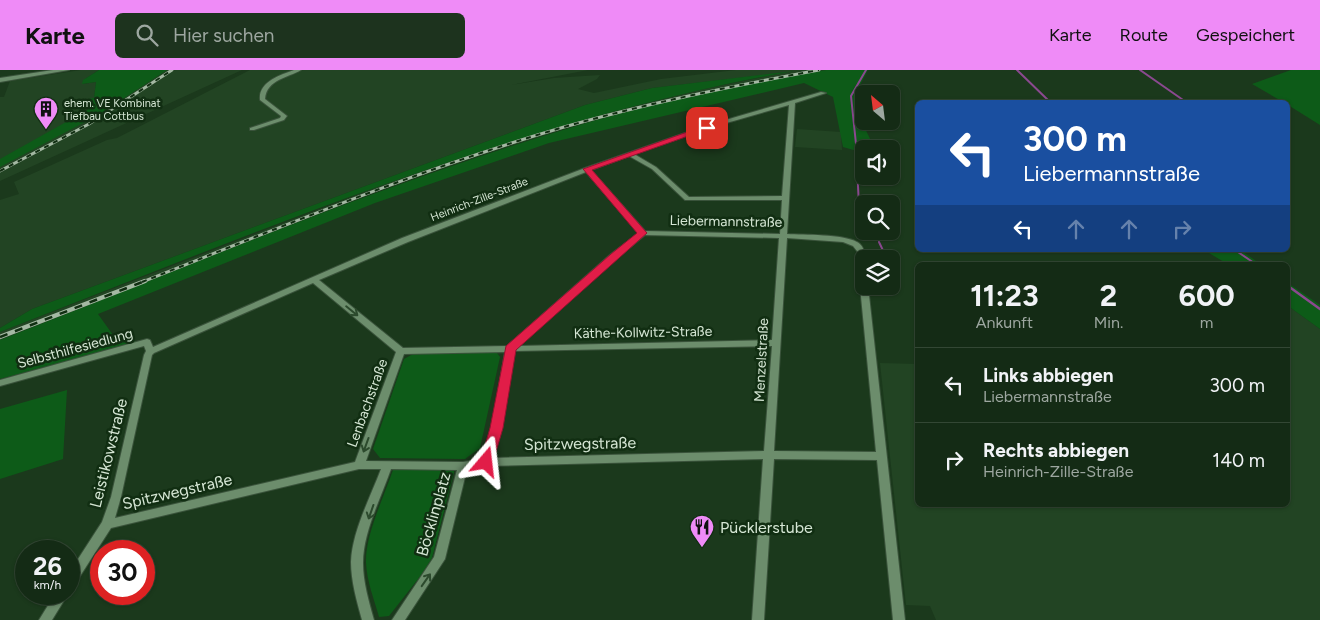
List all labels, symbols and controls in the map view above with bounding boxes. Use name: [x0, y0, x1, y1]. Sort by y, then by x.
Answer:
search box: [115, 13, 465, 58]
text: Karte: [25, 21, 85, 50]
icon: search: [133, 21, 161, 49]
text: Hier suchen: [173, 24, 274, 47]
text: Karte: [1049, 24, 1092, 46]
text: Route: [1120, 24, 1168, 46]
text: Gespeichert: [1196, 24, 1295, 46]
north arrow: [855, 85, 900, 130]
map controls: [855, 85, 900, 295]
building icon: ehem. VE Kombinat Tiefbau Cottbus: [33, 96, 59, 130]
place label: ehem. VE Kombinat Tiefbau Cottbus: [64, 97, 161, 123]
pin: [686, 107, 728, 149]
icon: arrive: [693, 114, 721, 142]
text: 300 m: [1023, 118, 1127, 160]
icon: left: [940, 120, 1005, 185]
button: sound: [855, 140, 900, 185]
text: Liebermannstraße: [1023, 160, 1200, 187]
street label: Heinrich-Zille-Straße: [429, 175, 530, 224]
button: search: [855, 195, 900, 240]
street label: Liebermannstraße: [670, 212, 783, 231]
icon: left: [1009, 215, 1037, 243]
icon: ahead: [1062, 215, 1090, 243]
icon: ahead: [1115, 215, 1143, 243]
icon: right: [1168, 215, 1196, 243]
button: layers: [855, 250, 900, 295]
text: 11:23: [970, 277, 1039, 314]
text: 2: [1100, 277, 1117, 314]
text: 600: [1178, 277, 1235, 314]
one-way arrow: [346, 306, 359, 317]
text: Ankunft: [976, 313, 1033, 332]
text: Min.: [1094, 313, 1123, 332]
text: m: [1200, 313, 1213, 332]
street label: Menzelstraße: [751, 317, 772, 402]
street label: Käthe-Kollwitz-Straße: [574, 323, 713, 342]
street label: Selbsthilfesiedlung: [16, 325, 135, 372]
street label: Lenbachstraße: [344, 356, 391, 450]
text: Links abbiegen: [983, 364, 1114, 387]
icon: left: [940, 371, 968, 399]
text: 300 m: [1209, 374, 1265, 397]
text: Liebermannstraße: [983, 387, 1112, 406]
street label: Leistikowstraße: [86, 396, 131, 510]
street label: Spitzwegstraße: [524, 433, 637, 454]
position arrow: [459, 435, 511, 487]
one-way arrow: [361, 436, 370, 452]
text: Rechts abbiegen: [983, 439, 1129, 462]
icon: right: [940, 446, 968, 474]
text: 140 m: [1212, 449, 1265, 472]
text: Heinrich-Zille-Straße: [983, 462, 1133, 481]
street label: Spitzwegstraße: [120, 470, 234, 513]
street label: Böcklinplatz: [412, 470, 455, 558]
one-way arrow: [366, 504, 375, 519]
restaurant icon: Pücklerstube: [689, 514, 715, 548]
place label: Pücklerstube: [720, 518, 813, 537]
speed limit sign: 30: [90, 540, 155, 605]
text: 26: [33, 551, 62, 581]
one-way arrow: [421, 574, 431, 588]
text: km/h: [34, 578, 61, 592]

